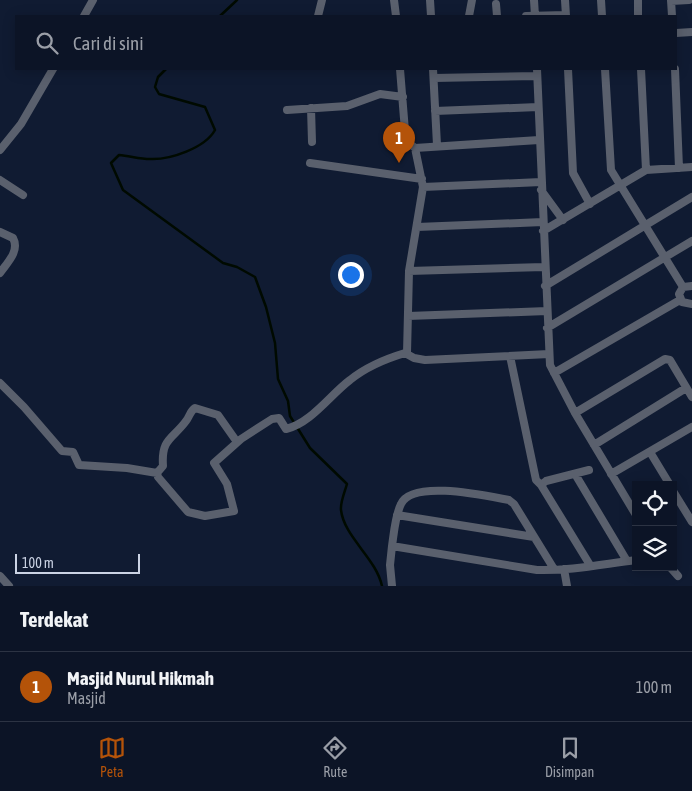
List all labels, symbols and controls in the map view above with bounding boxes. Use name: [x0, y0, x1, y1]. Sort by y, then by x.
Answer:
search box: [15, 15, 677, 70]
icon: search: [33, 29, 61, 57]
text: Cari di sini: [73, 32, 144, 54]
pin: 1: [383, 122, 415, 163]
your location: [338, 262, 364, 288]
map controls: [632, 481, 677, 571]
button: locate: [632, 481, 677, 526]
button: layers: [632, 526, 677, 571]
scale bar: [15, 551, 140, 574]
text: 100 m: [22, 555, 54, 571]
text: Terdekat: [20, 607, 88, 631]
text: Masjid Nurul Hikmah: [67, 667, 214, 689]
text: 1: [32, 678, 40, 696]
text: 100 m: [636, 678, 672, 696]
text: Masjid: [67, 689, 106, 707]
tab: Peta: [98, 734, 126, 780]
tab: Rute: [321, 734, 349, 780]
tab: Disimpan: [545, 734, 594, 780]

